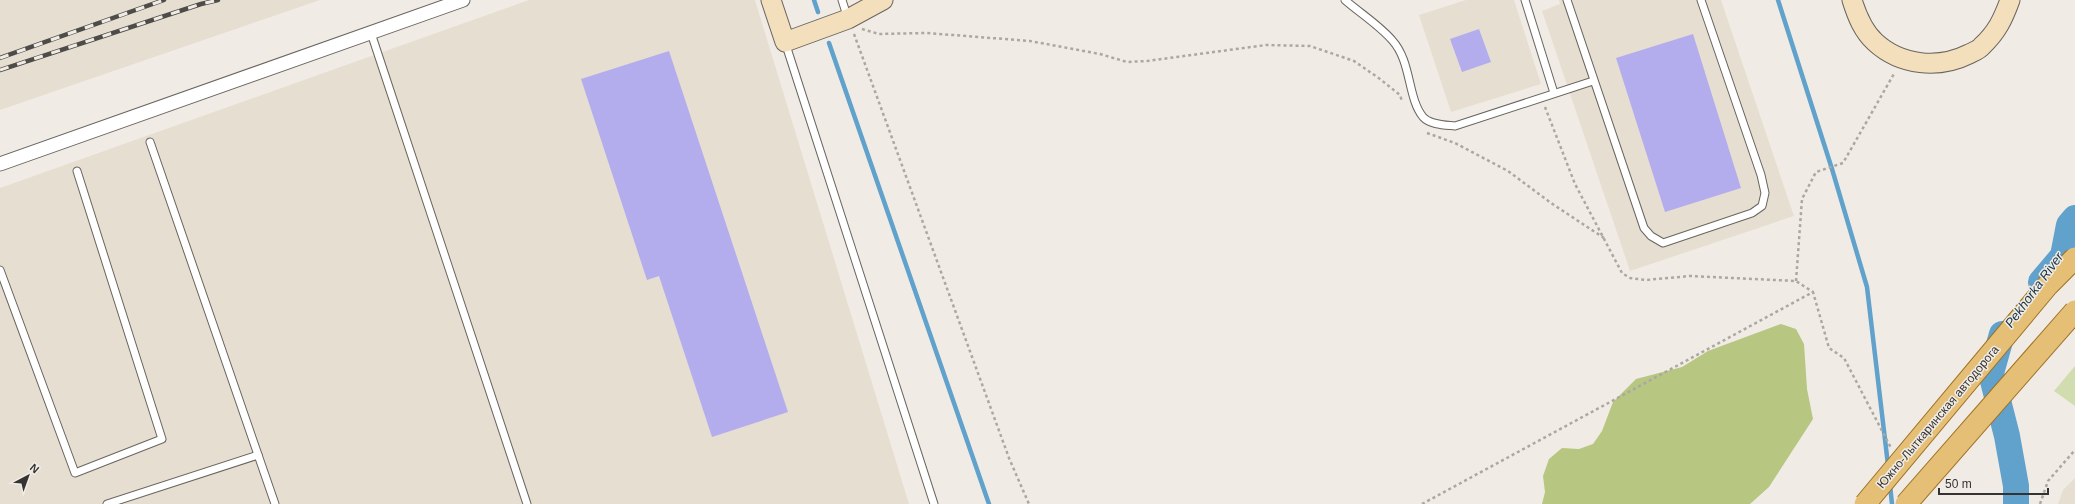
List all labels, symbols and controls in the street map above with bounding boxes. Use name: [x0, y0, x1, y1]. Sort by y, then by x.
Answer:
water label: Pekhorka River: [2002, 249, 2067, 330]
street label: Южно-Лыткаринская автодорога: [1874, 343, 2002, 491]
north arrow: [8, 456, 48, 496]
text: N: [28, 461, 42, 476]
scale bar: [1939, 470, 2048, 496]
text: 50 m: [1945, 477, 1972, 491]

